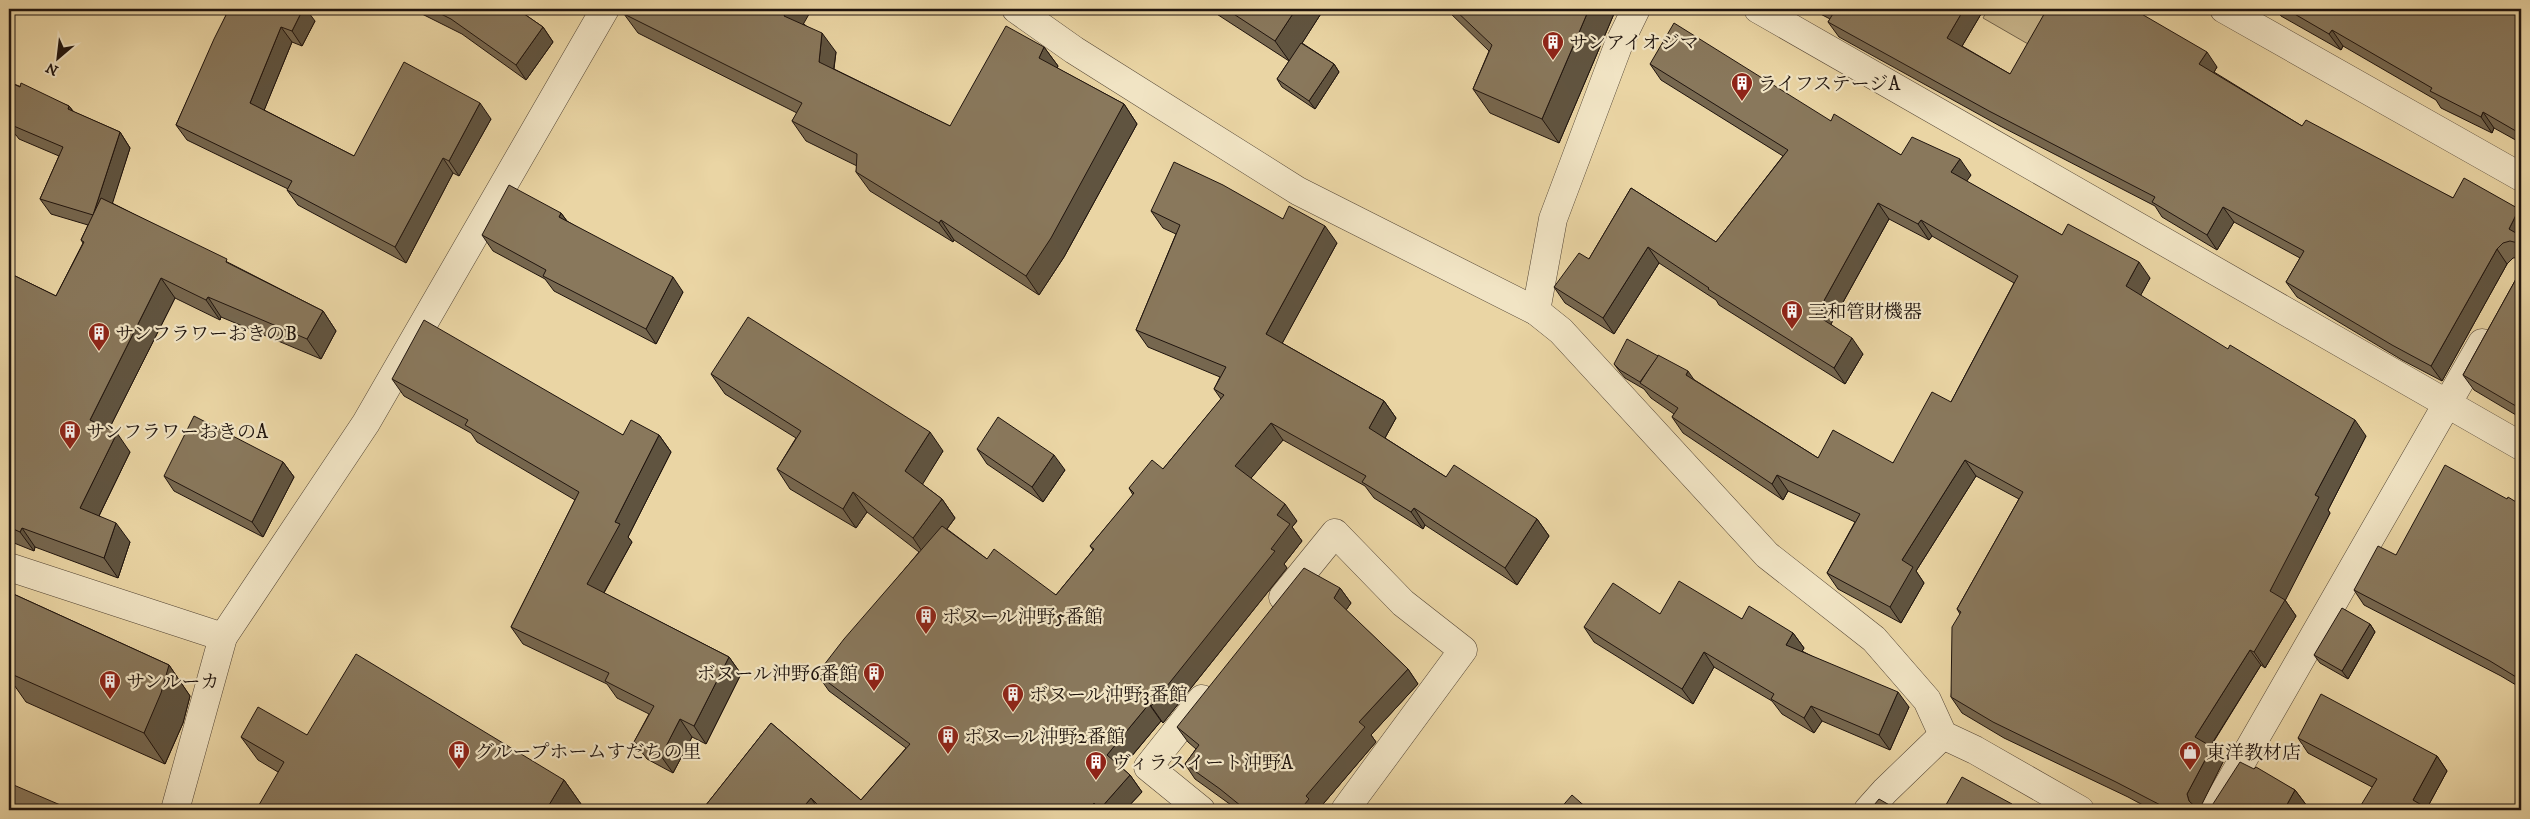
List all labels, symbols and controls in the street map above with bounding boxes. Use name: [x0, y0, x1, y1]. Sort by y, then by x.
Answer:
building icon: サンアイオジマ: [1541, 30, 1565, 61]
north arrow: [32, 32, 82, 82]
place label: サンアイオジマ: [1569, 32, 1699, 55]
text: N: [43, 58, 62, 79]
building icon: ライフステージA: [1730, 71, 1754, 102]
place label: ライフステージA: [1758, 73, 1901, 96]
building icon: 三和管財機器: [1780, 299, 1804, 330]
place label: 三和管財機器: [1808, 301, 1922, 324]
building icon: サンフラワーおきのB: [87, 321, 111, 352]
place label: サンフラワーおきのB: [115, 323, 297, 346]
building icon: サンフラワーおきのA: [58, 419, 82, 450]
place label: サンフラワーおきのA: [86, 421, 269, 444]
building icon: ボヌール沖野5番館: [914, 604, 938, 635]
place label: ボヌール沖野5番館: [942, 606, 1103, 629]
building icon: ボヌール沖野6番館: [862, 661, 886, 692]
place label: ボヌール沖野6番館: [696, 663, 858, 686]
building icon: サンルーカ: [98, 669, 122, 700]
place label: サンルーカ: [126, 671, 219, 694]
building icon: ボヌール沖野3番館: [1001, 682, 1025, 713]
place label: ボヌール沖野3番館: [1029, 684, 1188, 707]
building icon: ボヌール沖野2番館: [936, 724, 960, 755]
place label: ボヌール沖野2番館: [964, 726, 1125, 749]
building icon: グループホームすだちの里: [447, 739, 471, 770]
shop icon: 東洋教材店: [2178, 740, 2202, 771]
place label: グループホームすだちの里: [475, 741, 701, 764]
place label: 東洋教材店: [2206, 742, 2301, 765]
building icon: ヴィラスイート沖野A: [1084, 750, 1108, 781]
place label: ヴィラスイート沖野A: [1112, 752, 1294, 775]

